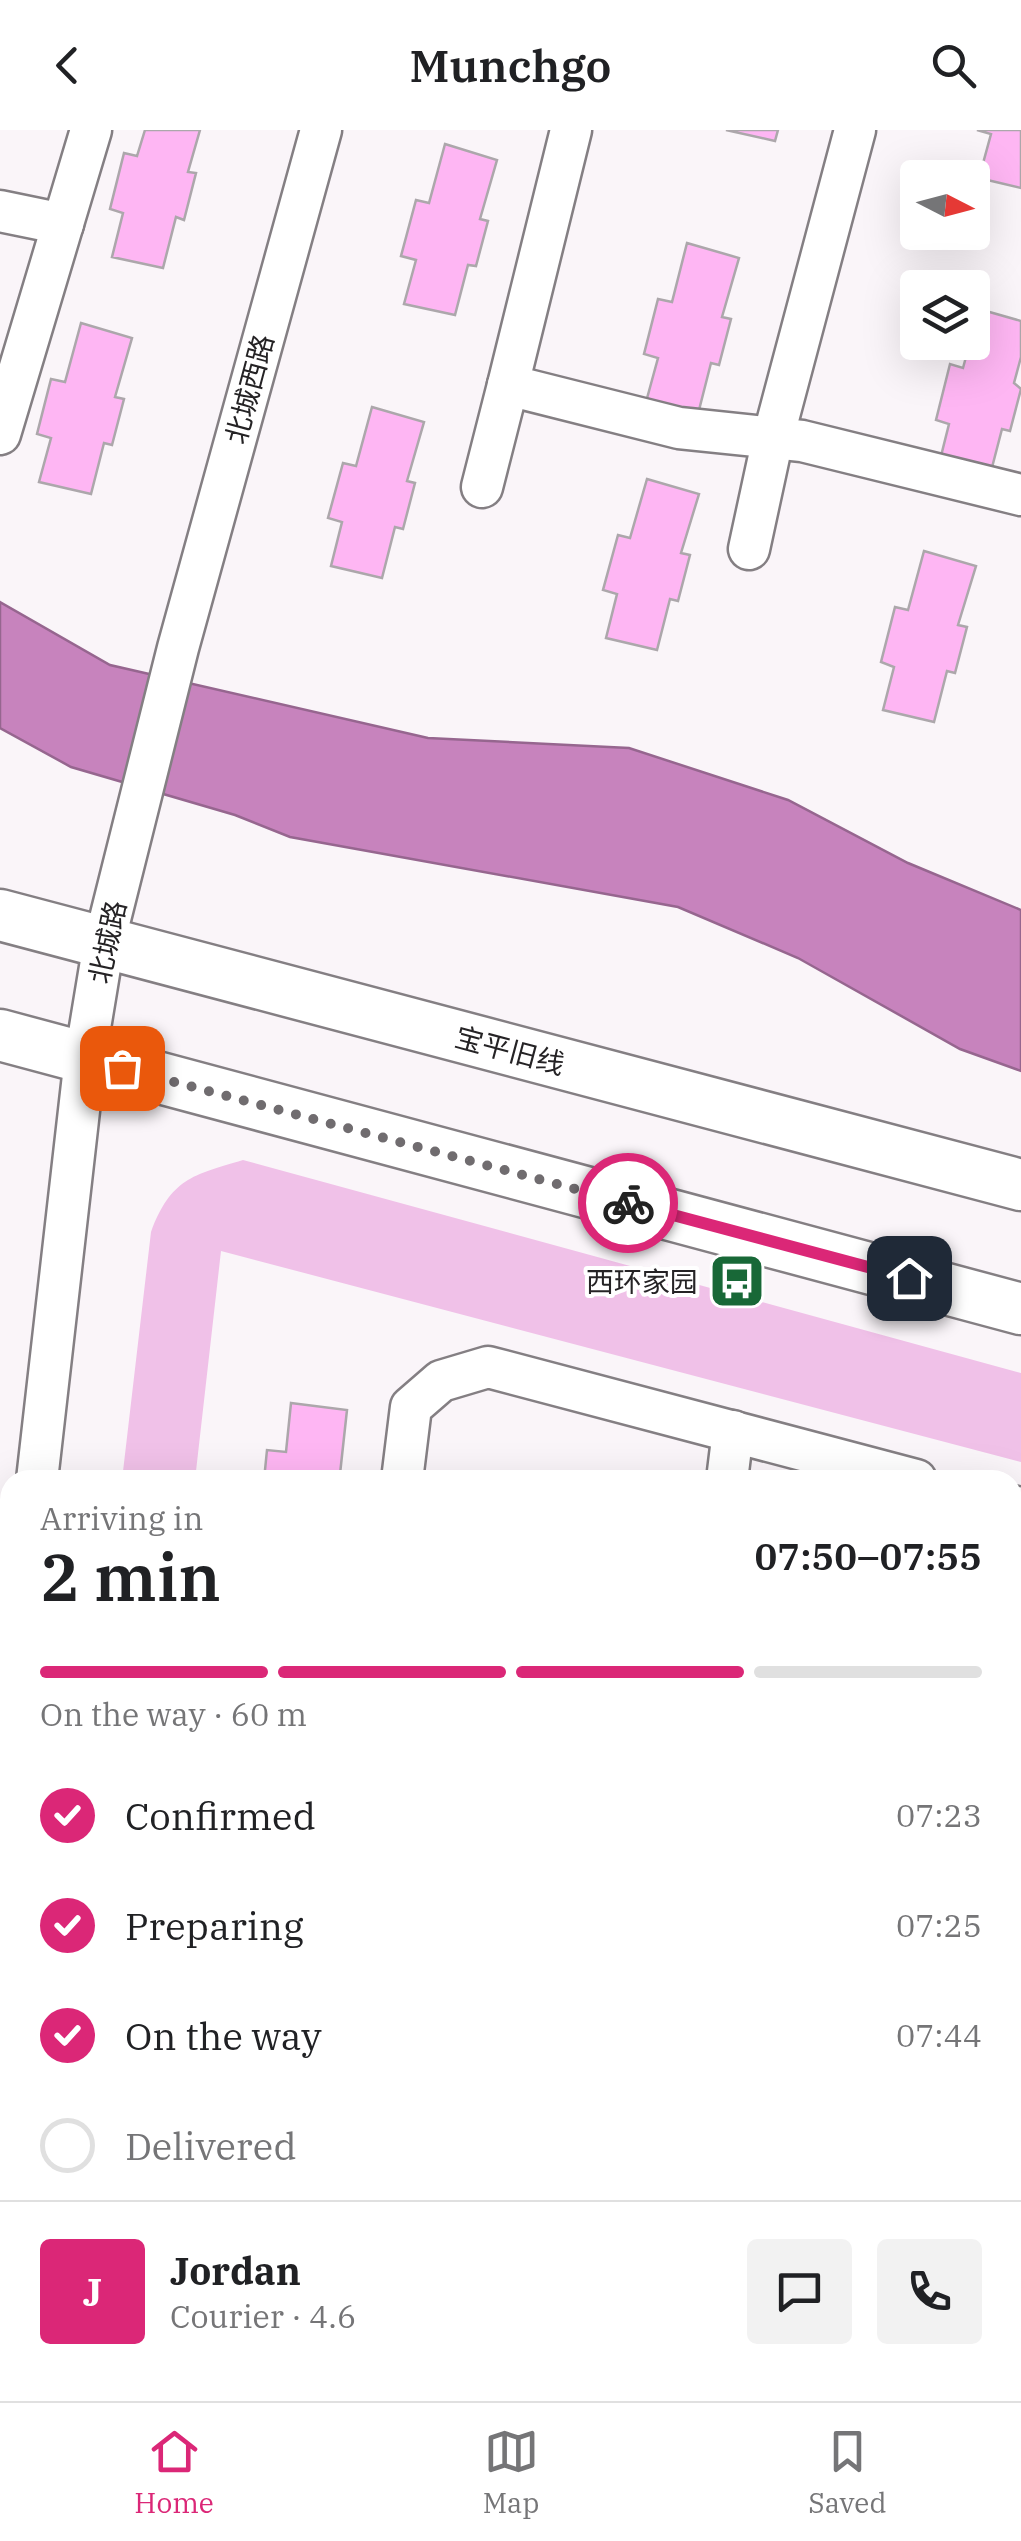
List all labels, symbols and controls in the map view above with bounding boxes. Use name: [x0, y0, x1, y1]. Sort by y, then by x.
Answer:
text: Munchgo: [410, 36, 611, 94]
icon: back: [40, 38, 95, 93]
icon: search: [926, 38, 981, 93]
north arrow: [900, 160, 990, 250]
map controls: [900, 160, 990, 360]
button: layers: [900, 270, 990, 360]
street label: 北城西路: [217, 330, 281, 448]
street label: 北城路: [80, 897, 134, 987]
street label: 宝平旧线: [451, 1018, 569, 1082]
pin: [80, 1026, 165, 1111]
icon: bag: [95, 1041, 150, 1096]
courier: [578, 1153, 678, 1253]
icon: bike: [601, 1176, 656, 1231]
pin: [867, 1236, 952, 1321]
bus stop icon: 西环家园: [707, 1251, 767, 1311]
icon: home: [882, 1251, 937, 1306]
place label: 西环家园: [586, 1263, 698, 1300]
text: Arriving in: [40, 1497, 203, 1539]
text: 07:50–07:55: [755, 1531, 982, 1580]
text: 2 min: [40, 1534, 221, 1619]
text: On the way · 60 m: [40, 1693, 307, 1735]
icon: check: [40, 1788, 95, 1843]
text: Confirmed: [125, 1791, 316, 1840]
text: 07:23: [896, 1794, 982, 1836]
icon: check: [40, 1898, 95, 1953]
text: Preparing: [125, 1901, 304, 1950]
text: 07:25: [896, 1904, 982, 1946]
icon: check: [40, 2008, 95, 2063]
text: On the way: [125, 2011, 322, 2060]
text: 07:44: [896, 2014, 982, 2056]
text: Delivered: [125, 2121, 297, 2170]
button: chat: [747, 2239, 852, 2344]
button: phone: [877, 2239, 982, 2344]
text: Jordan: [170, 2246, 301, 2295]
text: J: [83, 2267, 102, 2316]
text: Courier · 4.6: [170, 2295, 356, 2337]
tab: Home: [134, 2424, 214, 2521]
tab: Map: [483, 2424, 540, 2521]
tab: Saved: [808, 2424, 887, 2521]

